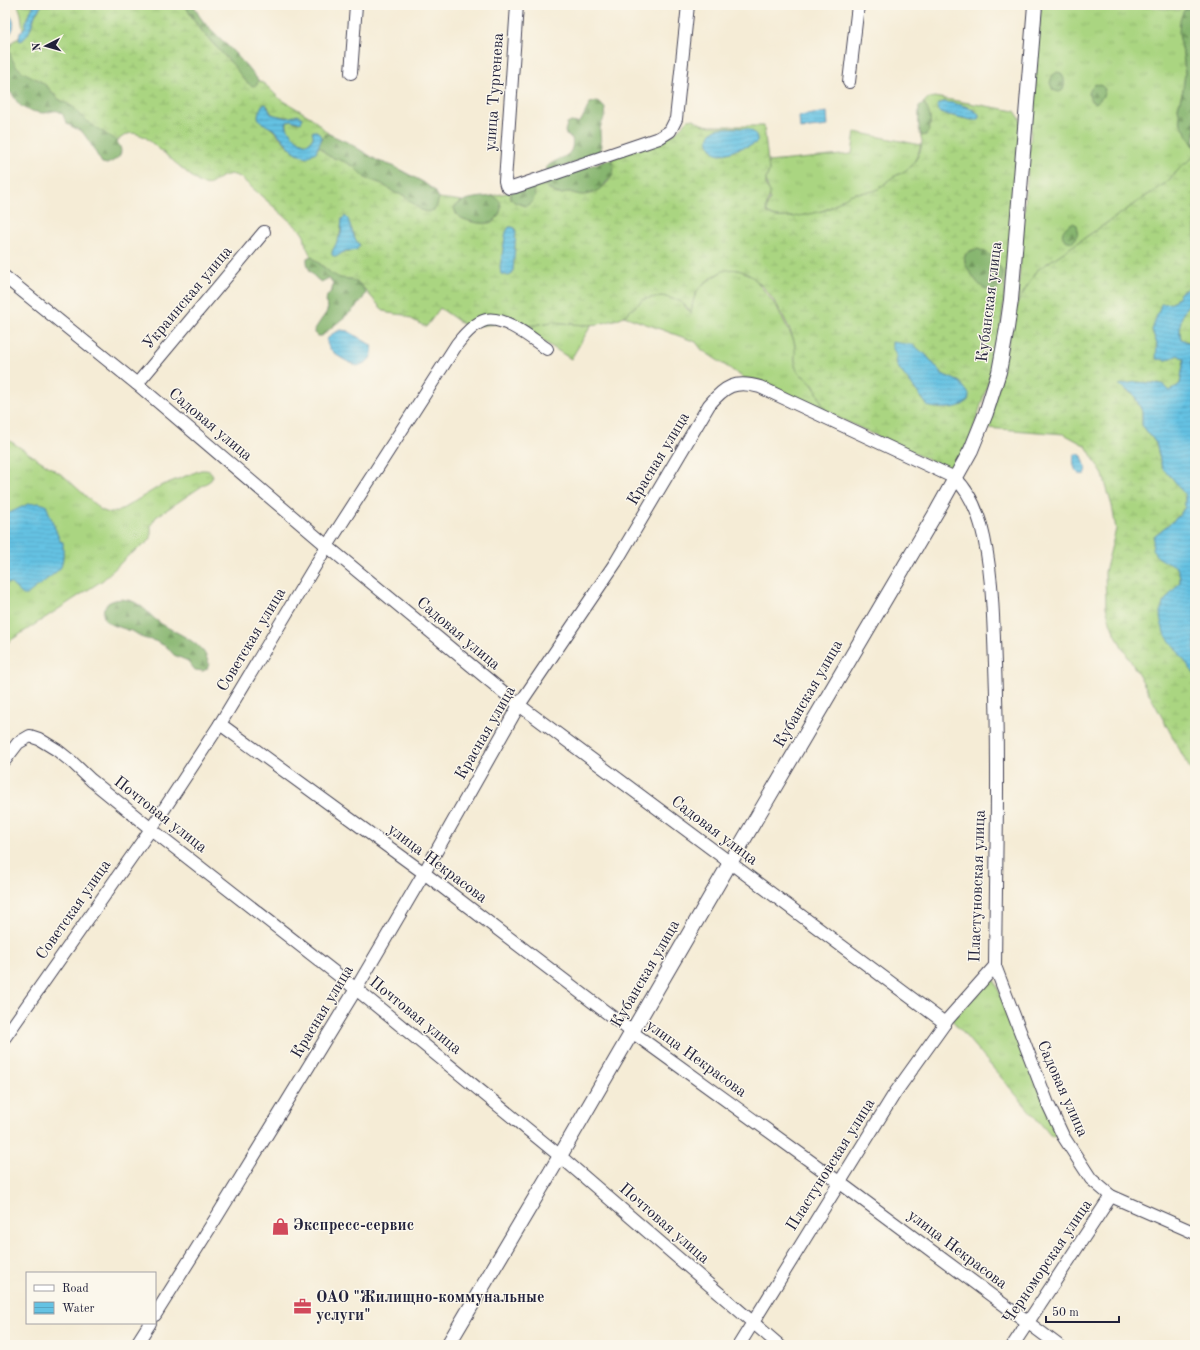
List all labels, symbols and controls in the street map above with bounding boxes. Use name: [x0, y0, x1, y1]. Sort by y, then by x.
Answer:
north arrow: [26, 26, 66, 66]
street label: улица Тургенева: [483, 32, 507, 152]
text: N: [32, 42, 43, 52]
street label: Кубанская улица: [975, 241, 1005, 363]
street label: Украинская улица: [140, 243, 236, 353]
street label: Садовая улица: [165, 386, 255, 465]
street label: Красная улица: [625, 410, 693, 508]
street label: Советская улица: [215, 585, 289, 695]
street label: Садовая улица: [413, 595, 503, 674]
street label: Кубанская улица: [772, 637, 846, 751]
street label: Красная улица: [453, 683, 519, 783]
street label: Почтовая улица: [110, 774, 210, 856]
street label: Садовая улица: [668, 793, 760, 869]
street label: Пластуновская улица: [967, 809, 989, 963]
street label: улица Некрасова: [384, 821, 490, 907]
street label: Советская улица: [34, 857, 114, 963]
street label: Кубанская улица: [609, 917, 683, 1031]
street label: Красная улица: [289, 963, 357, 1061]
street label: Почтовая улица: [366, 974, 464, 1058]
street label: улица Некрасова: [643, 1017, 749, 1101]
street label: Садовая улица: [1034, 1038, 1090, 1140]
street label: Пластуновская улица: [784, 1096, 878, 1234]
street label: Почтовая улица: [616, 1181, 712, 1267]
street label: Черноморская улица: [1001, 1197, 1096, 1327]
street label: улица Некрасова: [904, 1207, 1010, 1293]
shop icon: Экспресс-сервис: [270, 1216, 290, 1236]
place label: Экспресс-сервис: [293, 1218, 414, 1234]
legend: [26, 1272, 156, 1324]
text: Road: [62, 1283, 89, 1295]
place label: ОАО "Жилищно-коммунальные услуги": [316, 1290, 545, 1324]
office icon: ОАО "Жилищно-коммунальные услуги": [293, 1297, 313, 1317]
scale bar: [1046, 1298, 1119, 1324]
text: Water: [62, 1303, 95, 1315]
text: 50 m: [1052, 1306, 1079, 1319]

